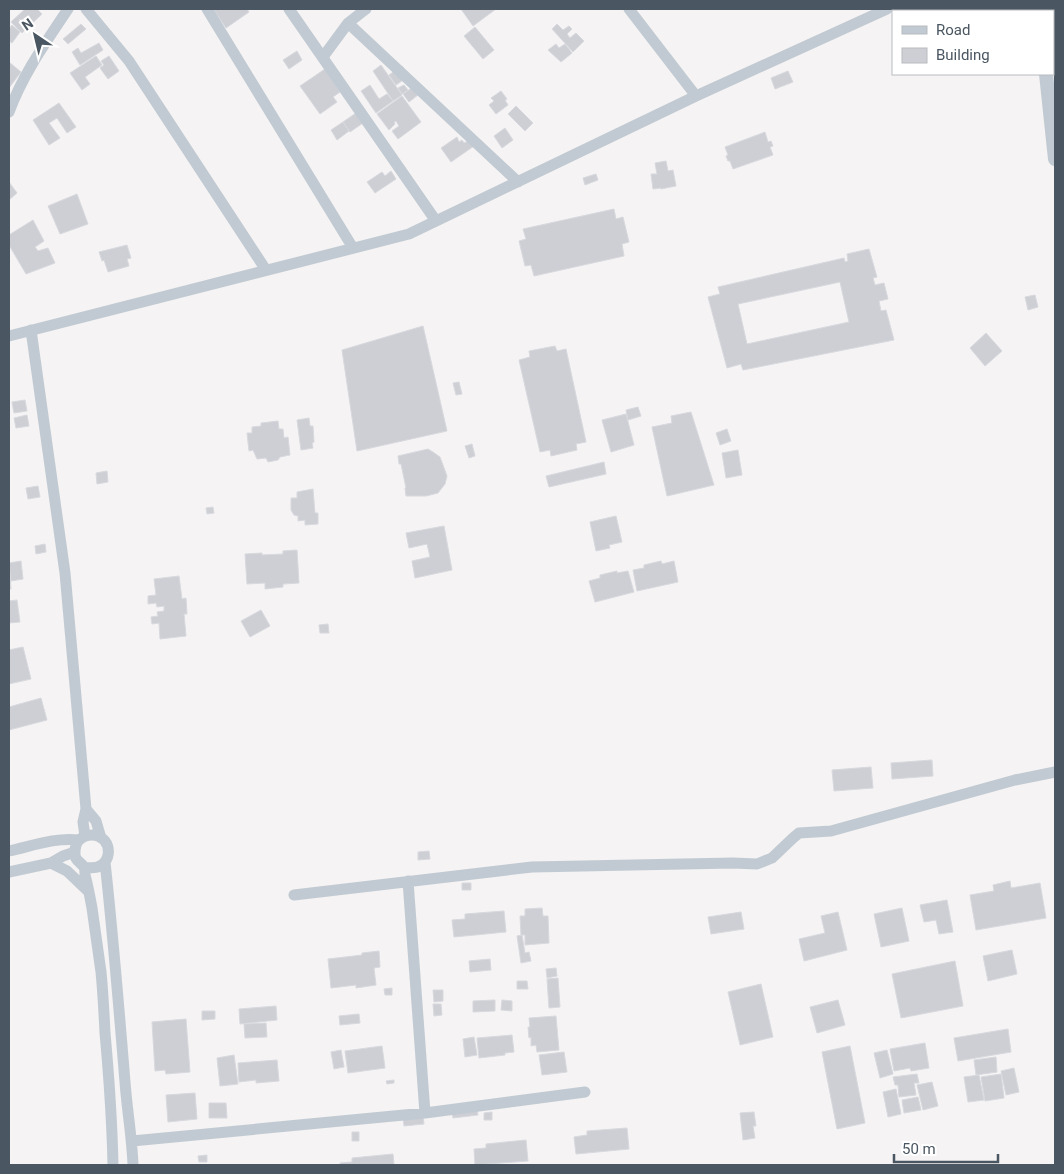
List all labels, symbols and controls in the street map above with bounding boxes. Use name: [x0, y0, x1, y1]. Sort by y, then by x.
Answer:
north arrow: [10, 10, 60, 60]
legend: [892, 10, 1054, 75]
text: N: [19, 15, 36, 34]
text: Road: [936, 21, 970, 39]
text: Building: [936, 46, 990, 64]
scale bar: [894, 1132, 998, 1164]
text: 50 m: [902, 1140, 936, 1158]

